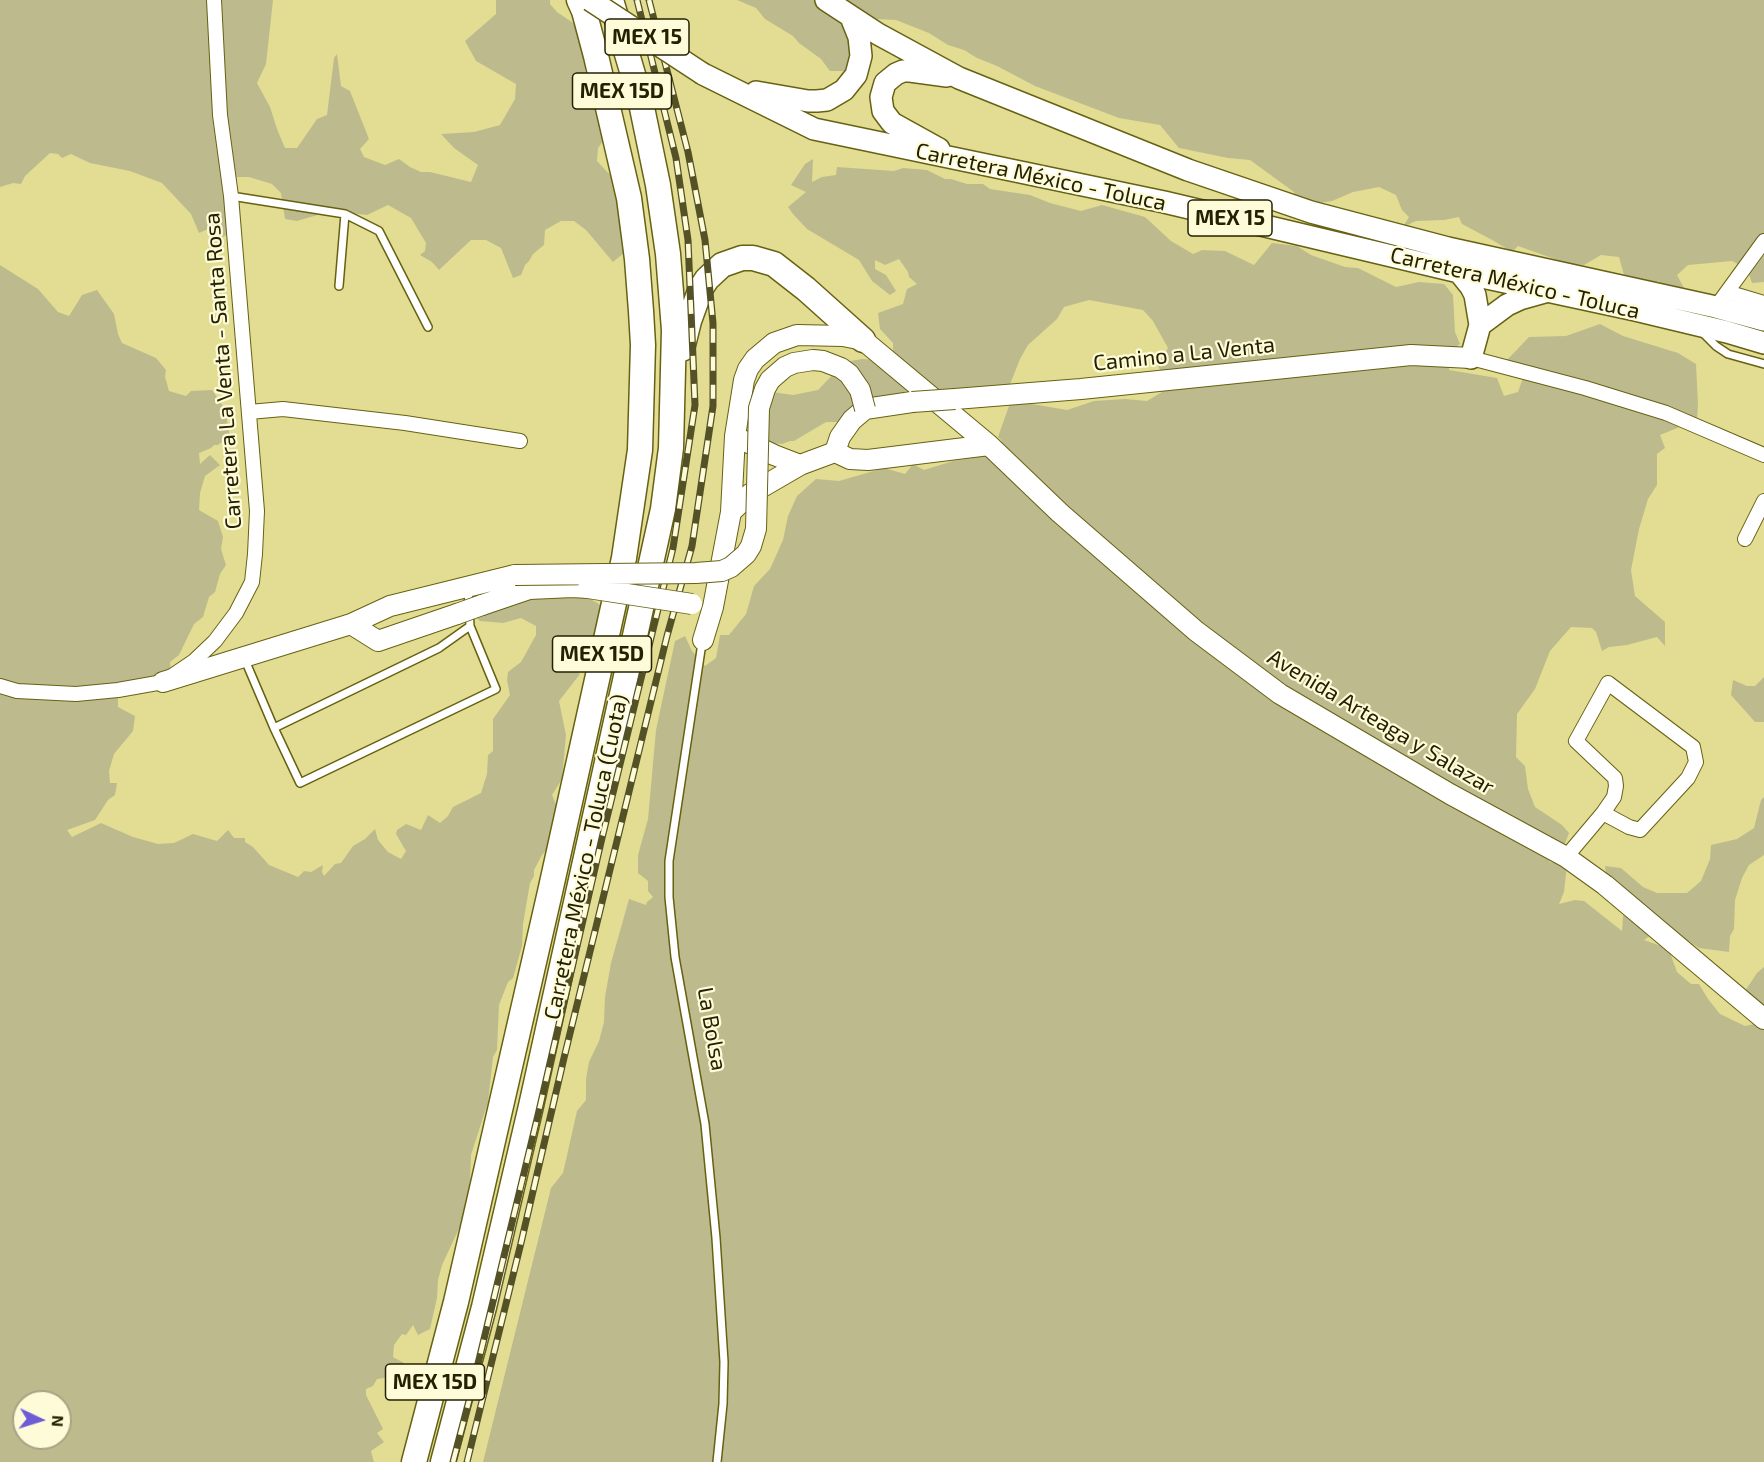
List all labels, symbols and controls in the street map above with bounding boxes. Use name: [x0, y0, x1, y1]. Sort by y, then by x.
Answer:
road number: MEX 15: [605, 19, 689, 55]
road number: MEX 15D: [572, 73, 672, 109]
street label: Carretera México - Toluca: [913, 138, 1169, 216]
road number: MEX 15: [1188, 200, 1272, 236]
street label: Carretera La Venta - Santa Rosa: [199, 212, 247, 530]
street label: Carretera México - Toluca: [1388, 241, 1642, 325]
street label: Camino a La Venta: [1092, 331, 1276, 377]
road number: MEX 15D: [552, 636, 652, 672]
street label: Avenida Arteaga y Salazar: [1263, 644, 1499, 800]
street label: Carretera México - Toluca (Cuota): [539, 692, 633, 1022]
street label: La Bolsa: [692, 985, 732, 1073]
road number: MEX 15D: [386, 1364, 484, 1400]
north arrow: [12, 1390, 72, 1450]
text: N: [49, 1415, 68, 1428]

